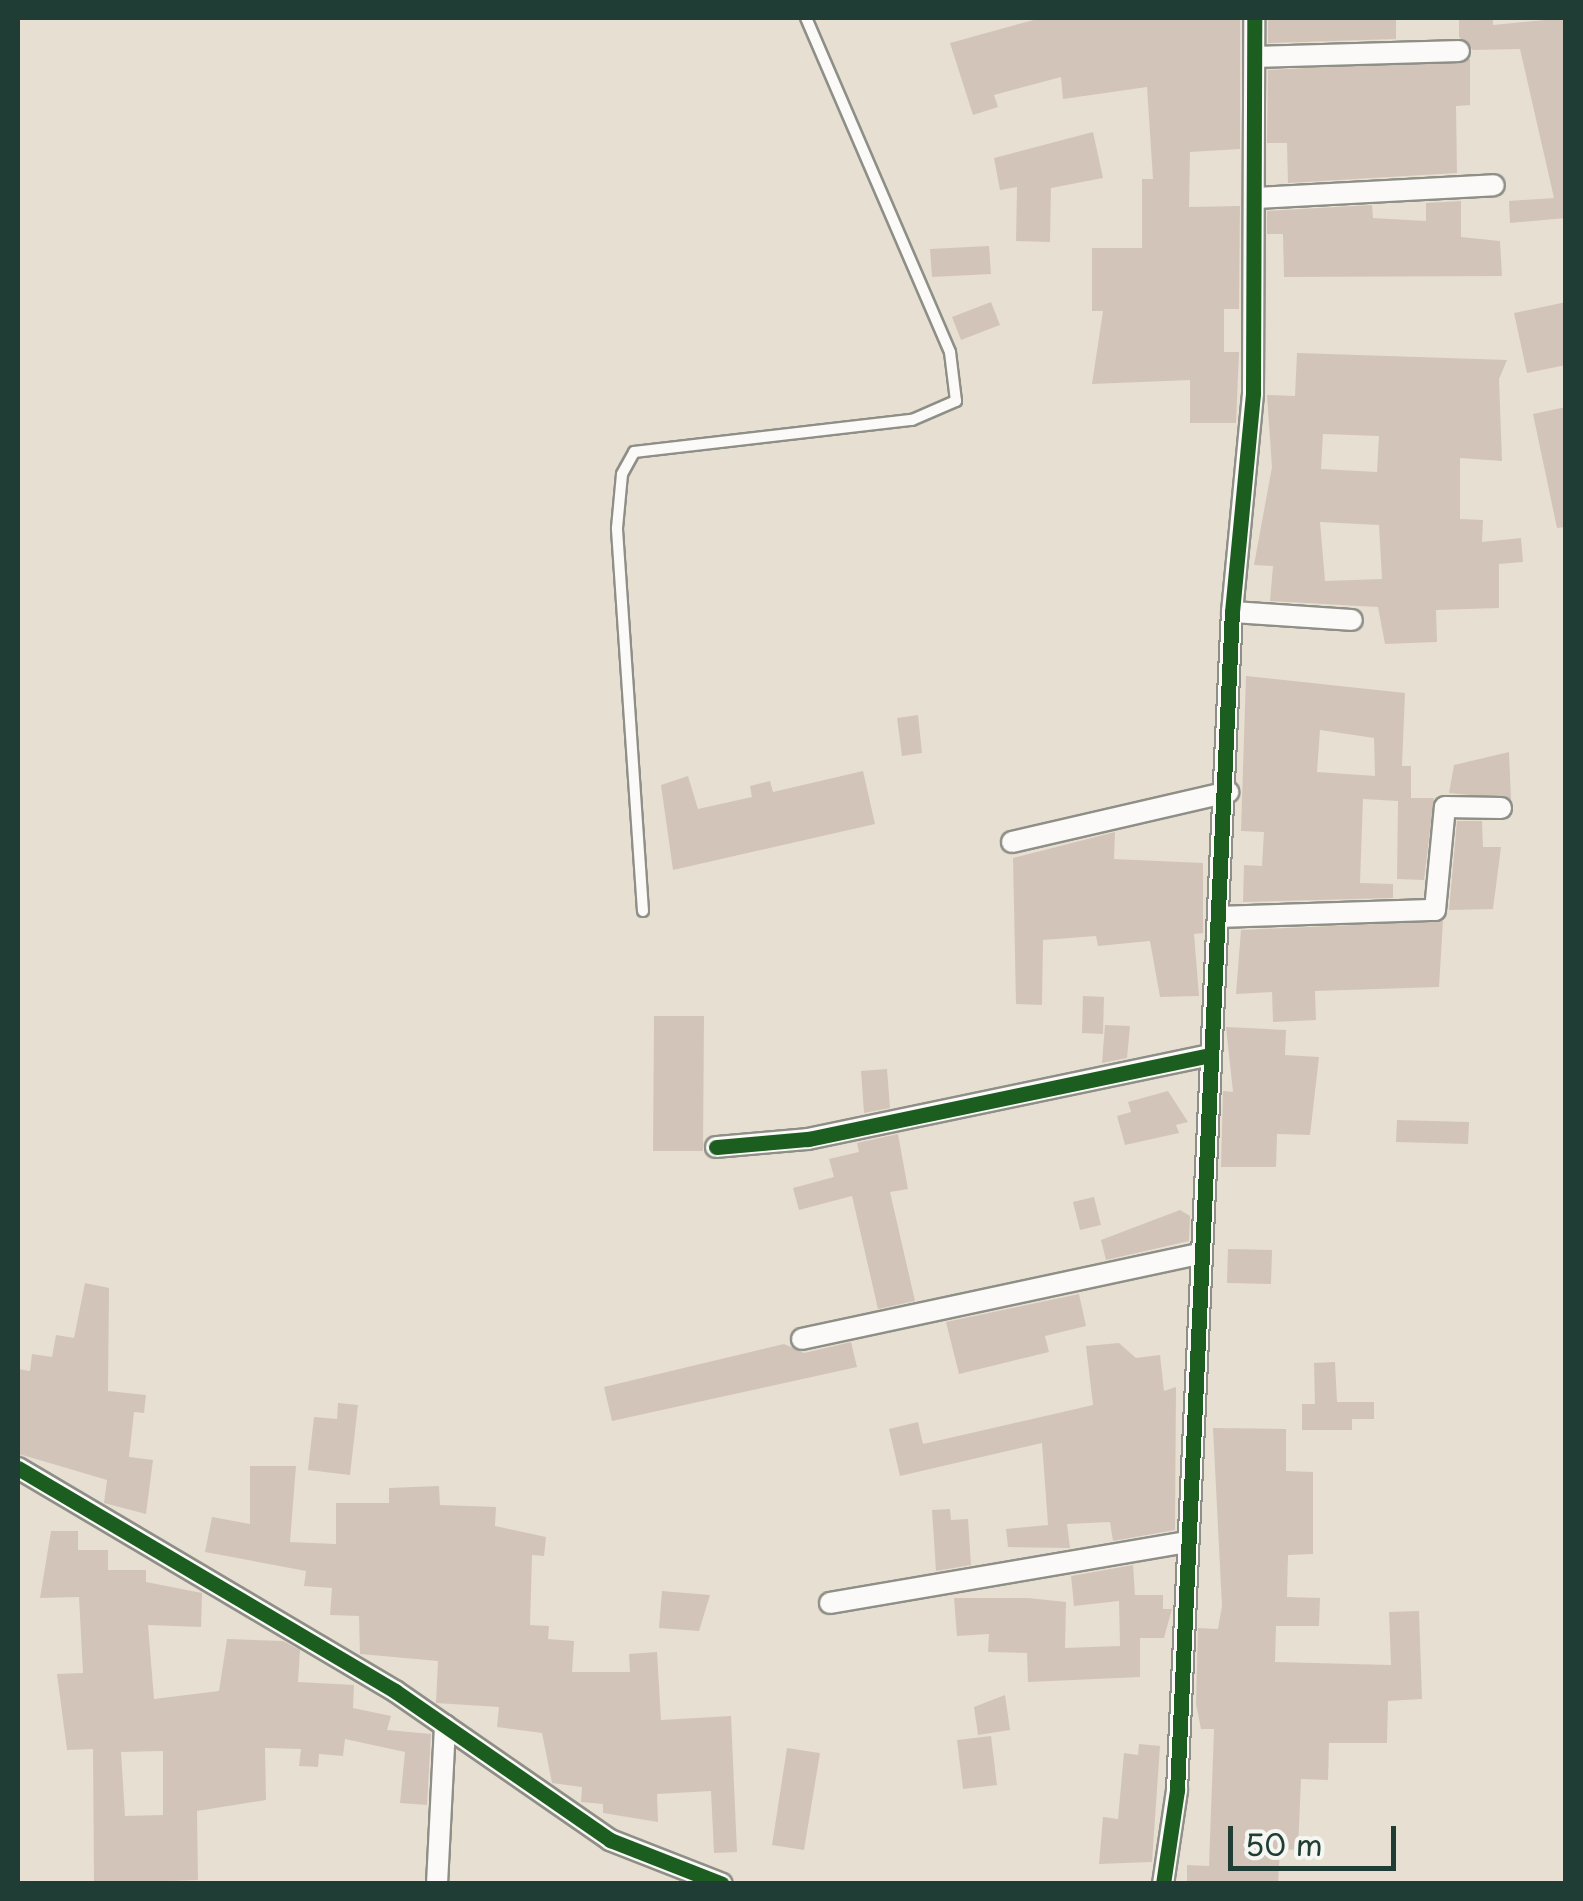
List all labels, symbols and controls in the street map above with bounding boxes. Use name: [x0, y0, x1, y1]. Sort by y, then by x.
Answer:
scale bar: [1233, 1806, 1400, 1868]
text: 50 m: [1245, 1821, 1323, 1866]

